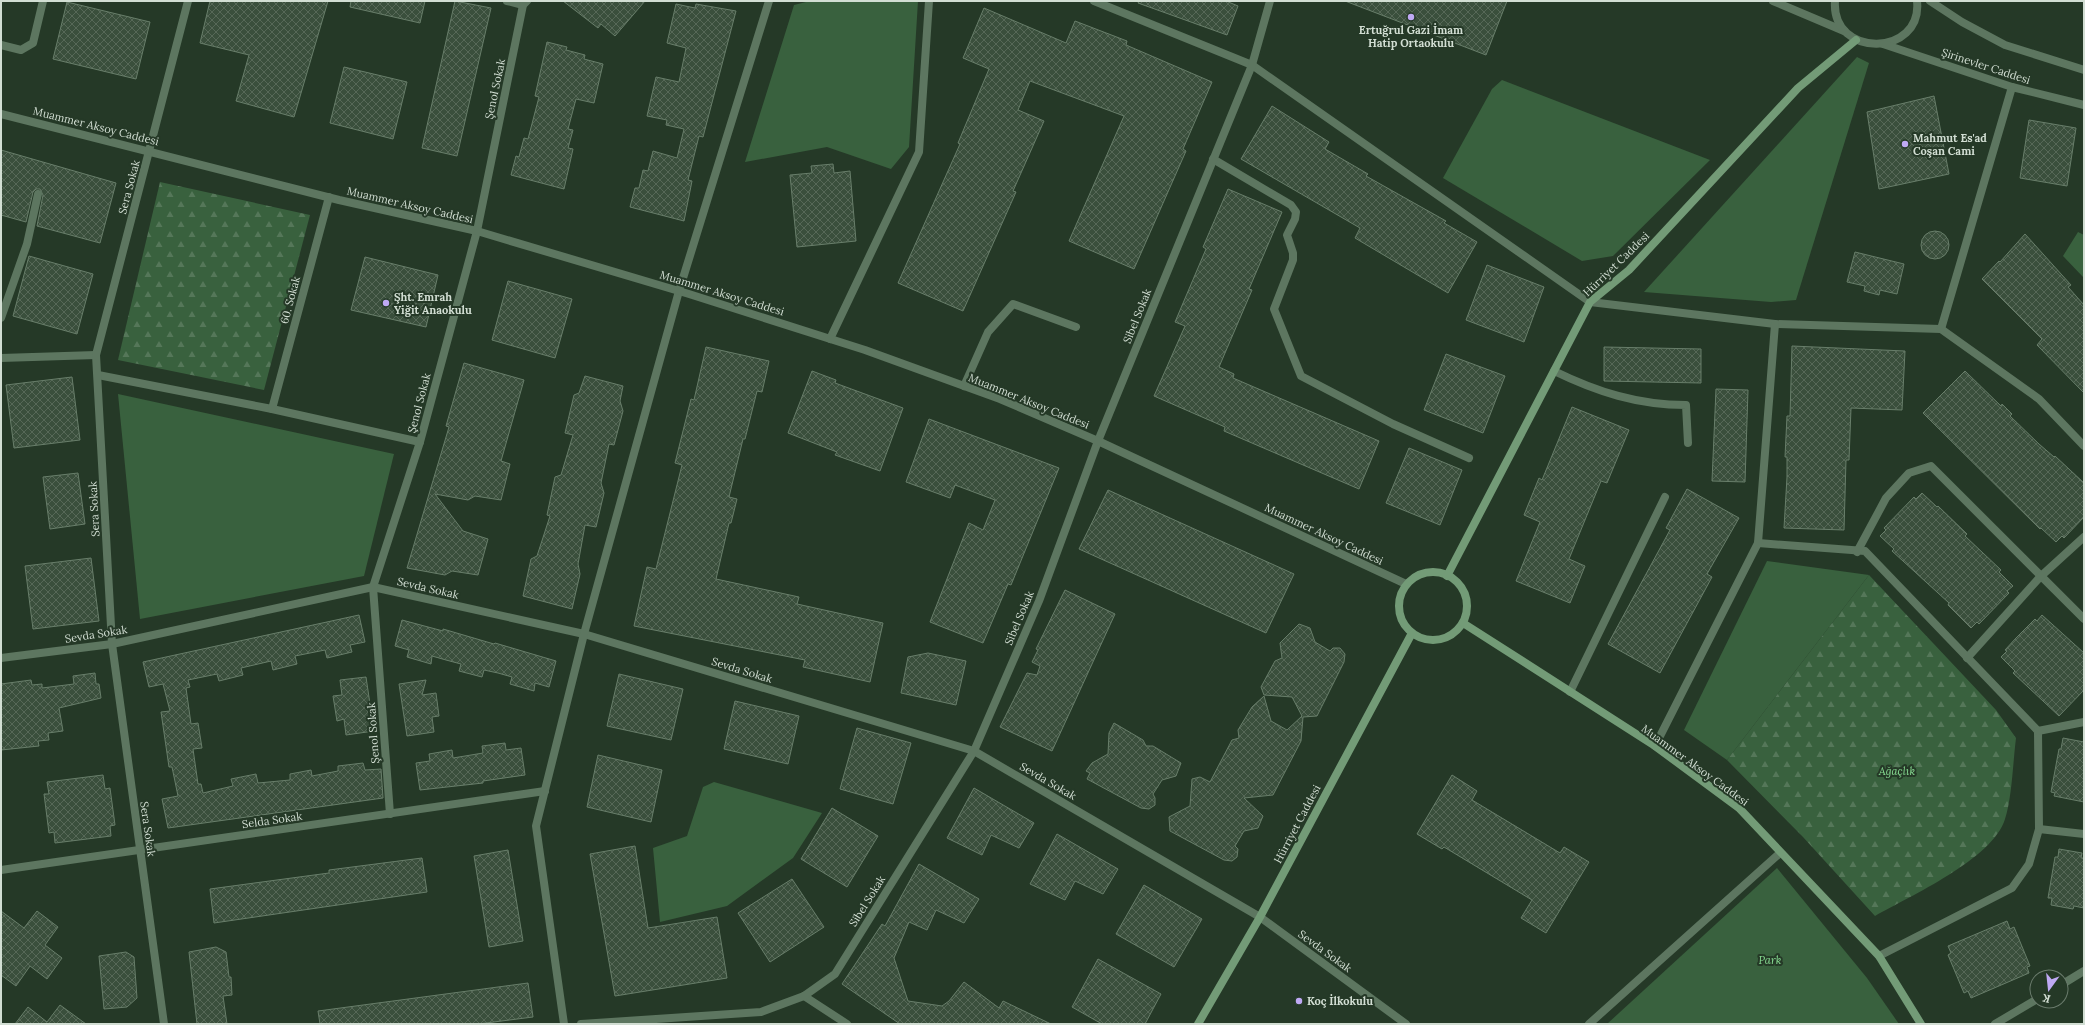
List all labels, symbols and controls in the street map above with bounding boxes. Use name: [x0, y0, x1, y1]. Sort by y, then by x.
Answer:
marker: Ertuğrul Gazi İmam Hatip Ortaokulu: [1406, 12, 1416, 22]
place label: Ertuğrul Gazi İmam Hatip Ortaokulu: [1359, 23, 1463, 50]
street label: Şirinevler Caddesi: [1940, 45, 2032, 87]
street label: Şenol Sokak: [482, 57, 508, 120]
street label: Muammer Aksoy Caddesi: [32, 104, 160, 148]
place label: Mahmut Es'ad Coşan Cami: [1913, 131, 1987, 158]
marker: Mahmut Es'ad Coşan Cami: [1900, 139, 1910, 149]
street label: Sera Sokak: [115, 158, 143, 216]
street label: Muammer Aksoy Caddesi: [345, 184, 475, 226]
street label: Hürriyet Caddesi: [1580, 229, 1652, 299]
street label: Muammer Aksoy Caddesi: [658, 267, 786, 319]
street label: 60. Sokak: [277, 275, 303, 325]
street label: Sibel Sokak: [1120, 287, 1154, 345]
place label: Şht. Emrah Yiğit Anaokulu: [394, 290, 472, 317]
marker: Şht. Emrah Yiğit Anaokulu: [381, 298, 391, 308]
street label: Muammer Aksoy Caddesi: [966, 370, 1092, 432]
street label: Şenol Sokak: [404, 371, 434, 434]
street label: Sera Sokak: [86, 481, 102, 537]
street label: Muammer Aksoy Caddesi: [1262, 500, 1386, 568]
street label: Sevda Sokak: [396, 574, 460, 602]
street label: Sibel Sokak: [1001, 589, 1037, 647]
street label: Sevda Sokak: [64, 622, 128, 646]
street label: Sevda Sokak: [710, 654, 774, 686]
street label: Şenol Sokak: [364, 702, 382, 764]
street label: Muammer Aksoy Caddesi: [1639, 721, 1751, 809]
street label: Sevda Sokak: [1017, 759, 1079, 803]
park label: Ağaçlık: [1878, 764, 1915, 778]
street label: Hürriyet Caddesi: [1270, 782, 1324, 866]
street label: Sera Sokak: [137, 800, 159, 858]
street label: Selda Sokak: [241, 809, 303, 831]
street label: Sibel Sokak: [846, 873, 888, 929]
street label: Sevda Sokak: [1295, 927, 1355, 975]
park label: Park: [1758, 953, 1782, 967]
north arrow: [2029, 969, 2069, 1009]
text: K: [2041, 991, 2052, 1006]
place label: Koç İlkokulu: [1307, 994, 1373, 1008]
marker: Koç İlkokulu: [1294, 996, 1304, 1006]

